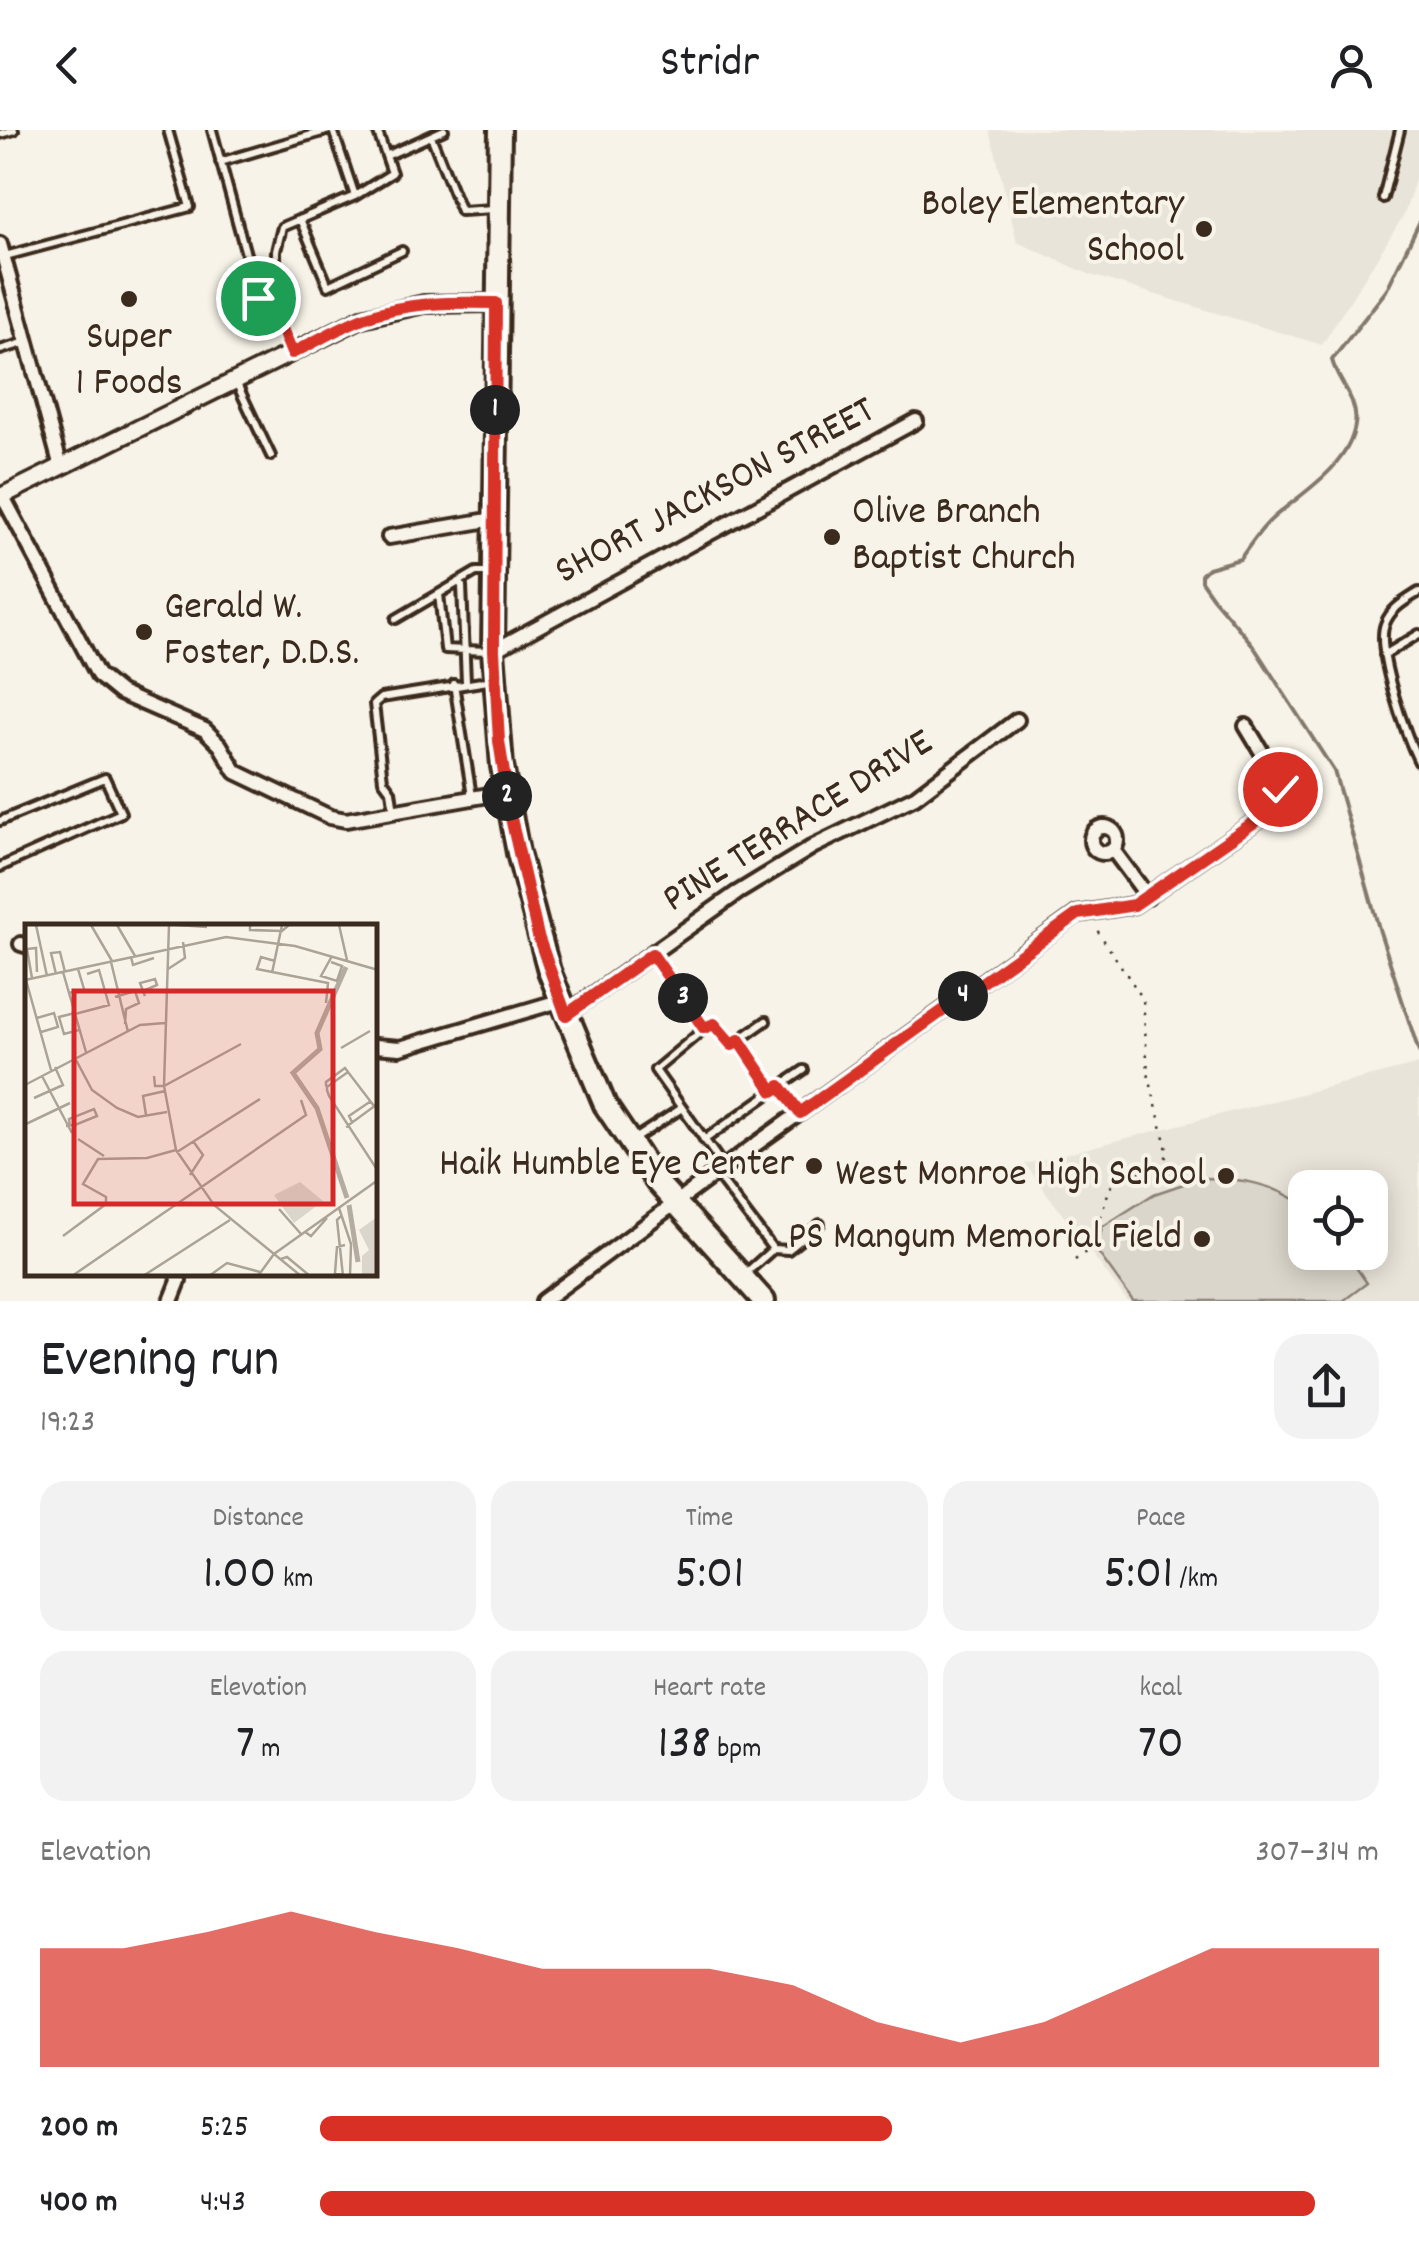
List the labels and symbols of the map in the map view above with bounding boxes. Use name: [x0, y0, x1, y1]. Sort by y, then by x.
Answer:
place label: Boley Elementary School: [921, 178, 1185, 281]
marker: Boley Elementary School: [1193, 218, 1215, 240]
pin: [216, 256, 301, 341]
marker: Super 1 Foods: [118, 288, 140, 310]
place label: Super 1 Foods: [76, 311, 182, 414]
street label: SHORT JACKSON STREET: [546, 384, 886, 602]
pin: 1: [470, 385, 520, 435]
place label: Olive Branch Baptist Church: [852, 486, 1076, 589]
marker: Olive Branch Baptist Church: [821, 526, 843, 548]
place label: Gerald W. Foster, D.D.S.: [164, 581, 359, 684]
marker: Gerald W. Foster, D.D.S.: [133, 621, 155, 643]
street label: PINE TERRACE DRIVE: [653, 717, 945, 929]
pin: [1238, 747, 1323, 832]
pin: 2: [482, 771, 532, 821]
inset map: [25, 924, 378, 1276]
pin: 4: [938, 971, 988, 1021]
pin: 3: [658, 973, 708, 1023]
place label: Haik Humble Eye Center: [439, 1138, 794, 1195]
place label: West Monroe High School: [836, 1148, 1206, 1205]
marker: Haik Humble Eye Center: [803, 1155, 825, 1177]
marker: West Monroe High School: [1215, 1165, 1237, 1187]
place label: PS Mangum Memorial Field: [788, 1211, 1182, 1268]
marker: PS Mangum Memorial Field: [1191, 1228, 1213, 1250]

